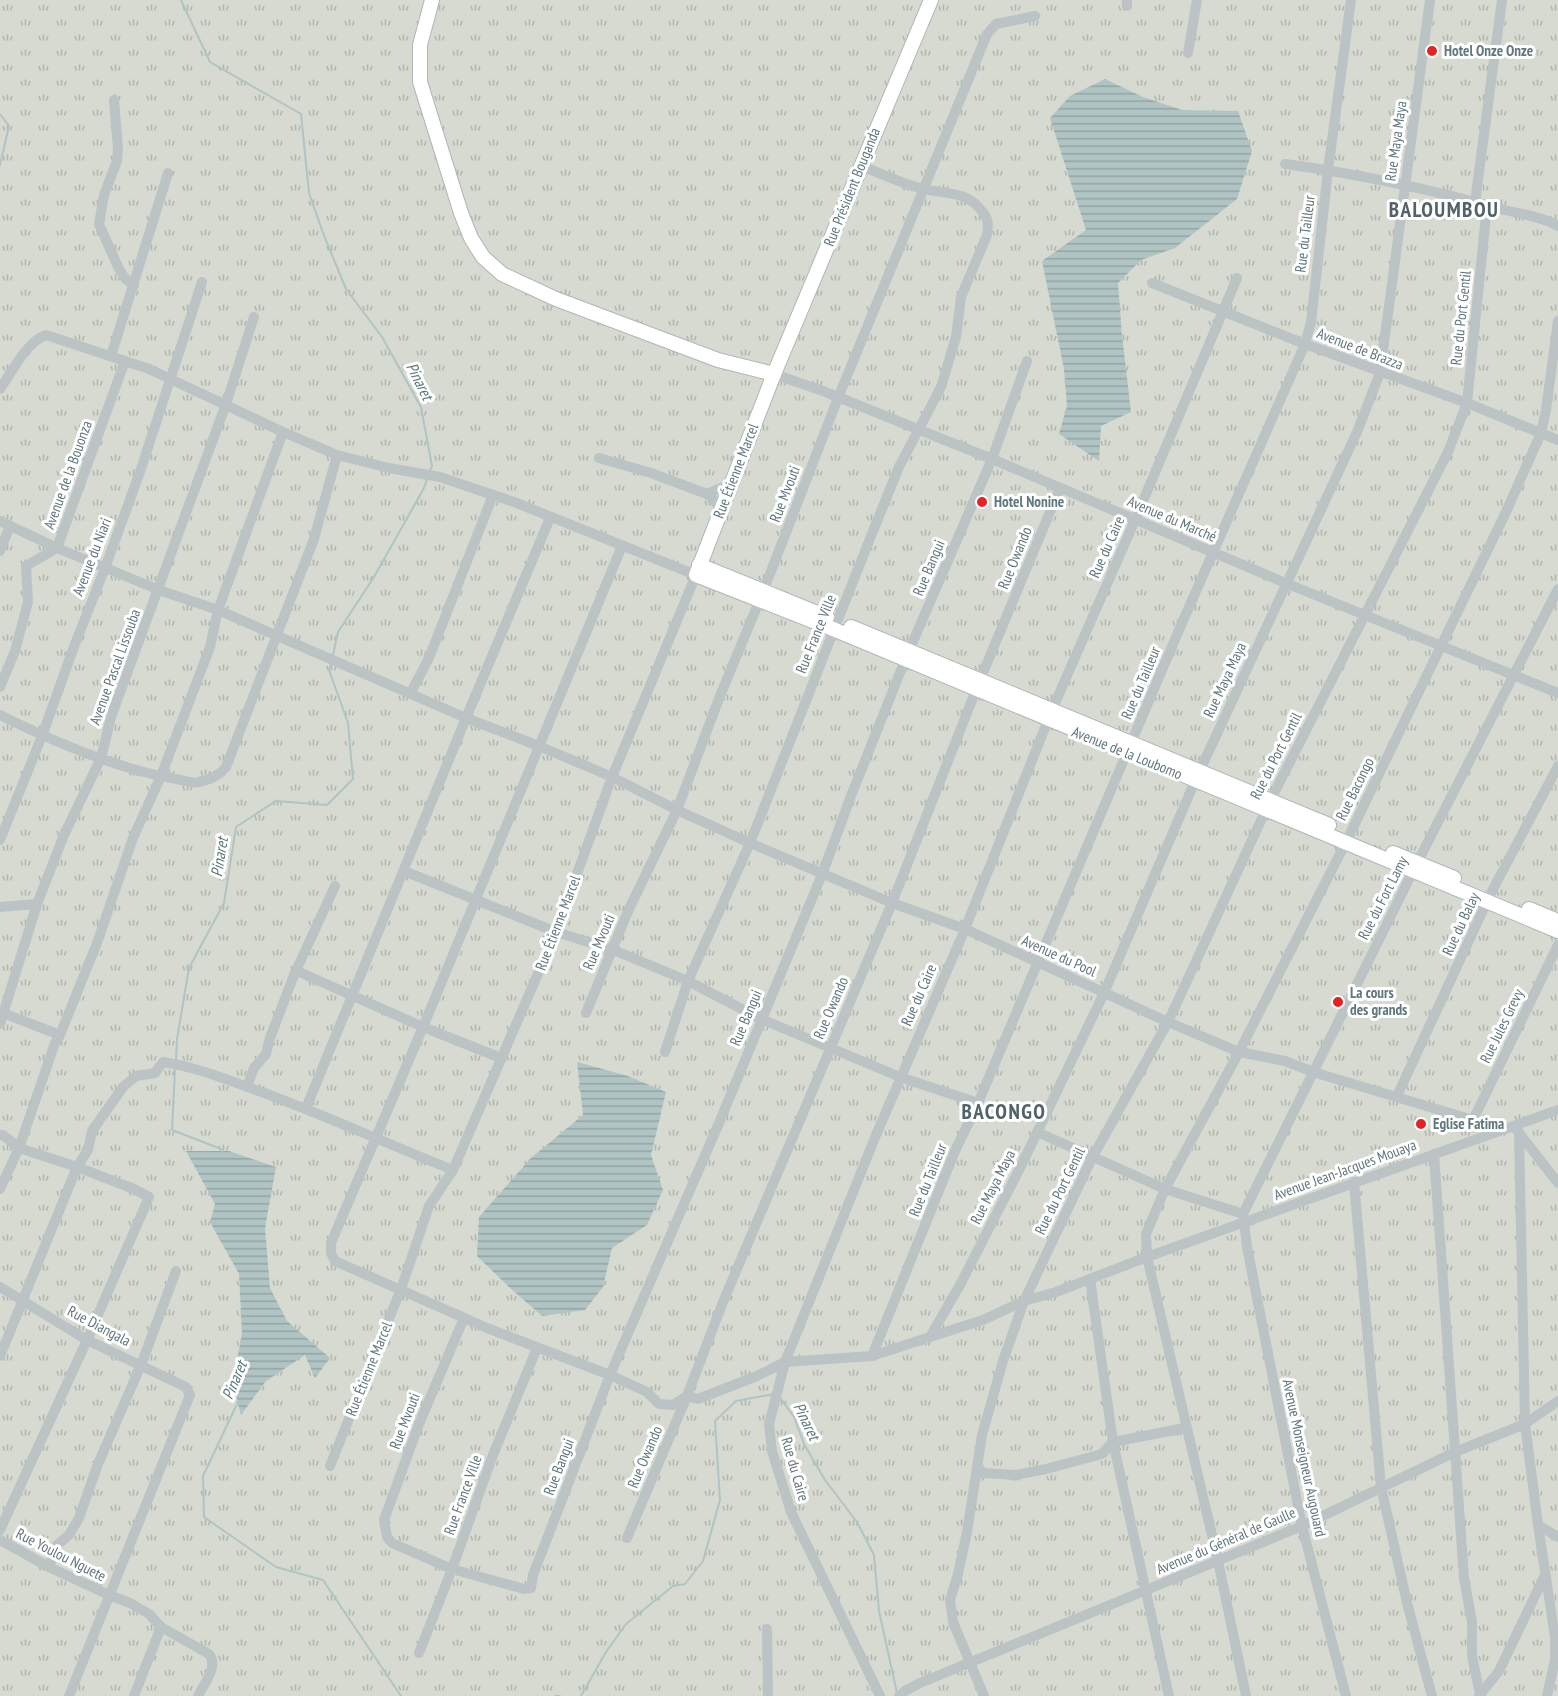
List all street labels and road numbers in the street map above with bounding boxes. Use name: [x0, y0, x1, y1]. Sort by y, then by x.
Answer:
street label: Rue Maya Maya: [1380, 100, 1411, 182]
street label: Rue Président Bouganda: [819, 125, 884, 249]
street label: Rue du Tailleur: [1290, 194, 1319, 273]
street label: Rue du Port Gentil: [1446, 269, 1475, 366]
street label: Avenue de Brazza: [1314, 323, 1406, 374]
street label: Avenue de la Bouonza: [39, 418, 96, 532]
street label: Rue Étienne Marcel: [709, 420, 763, 521]
street label: Rue Mvouti: [765, 463, 804, 525]
street label: Avenue du Marché: [1125, 491, 1220, 546]
street label: Rue du Caire: [1085, 513, 1129, 581]
street label: Avenue du Niari: [68, 515, 115, 599]
street label: Rue Owando: [993, 524, 1036, 592]
street label: Rue Bangui: [908, 537, 949, 599]
street label: Rue France Ville: [791, 592, 840, 676]
street label: Avenue Pascal Lissouba: [85, 606, 144, 727]
street label: Rue Maya Maya: [1199, 639, 1250, 720]
street label: Rue du Tailleur: [1117, 643, 1165, 722]
street label: Rue du Port Gentil: [1246, 709, 1306, 802]
street label: Avenue de la Loubomo: [1069, 722, 1185, 783]
street label: Rue Bacongo: [1331, 754, 1378, 823]
street label: Rue du Fort Lamy: [1353, 853, 1412, 943]
street label: Rue Étienne Marcel: [531, 872, 585, 973]
street label: Rue du Balay: [1438, 889, 1484, 958]
street label: Rue Mvouti: [578, 911, 619, 973]
street label: Avenue du Pool: [1019, 931, 1100, 981]
street label: Rue du Caire: [897, 961, 941, 1029]
street label: Rue Owando: [809, 974, 852, 1042]
street label: Rue Jules Grevy: [1475, 985, 1528, 1066]
street label: Rue Bangui: [725, 987, 766, 1049]
street label: Avenue Jean-Jacques Mouaya: [1271, 1135, 1419, 1204]
street label: Rue du Tailleur: [904, 1140, 951, 1219]
street label: Rue du Port Gentil: [1030, 1144, 1089, 1238]
street label: Rue Maya Maya: [966, 1147, 1019, 1227]
street label: Rue Diangala: [64, 1301, 134, 1350]
street label: Rue Étienne Marcel: [341, 1318, 396, 1419]
street label: Avenue Monseigneur Augouard: [1279, 1377, 1330, 1538]
street label: Rue Mvouti: [385, 1390, 424, 1452]
street label: Rue Owando: [623, 1423, 666, 1491]
street label: Rue du Caire: [777, 1435, 814, 1503]
street label: Rue Bangui: [539, 1436, 578, 1498]
street label: Rue France Ville: [439, 1452, 486, 1537]
street label: Avenue du Général de Gaulle: [1153, 1503, 1298, 1578]
street label: Rue Youlou Nguete: [13, 1524, 109, 1585]

